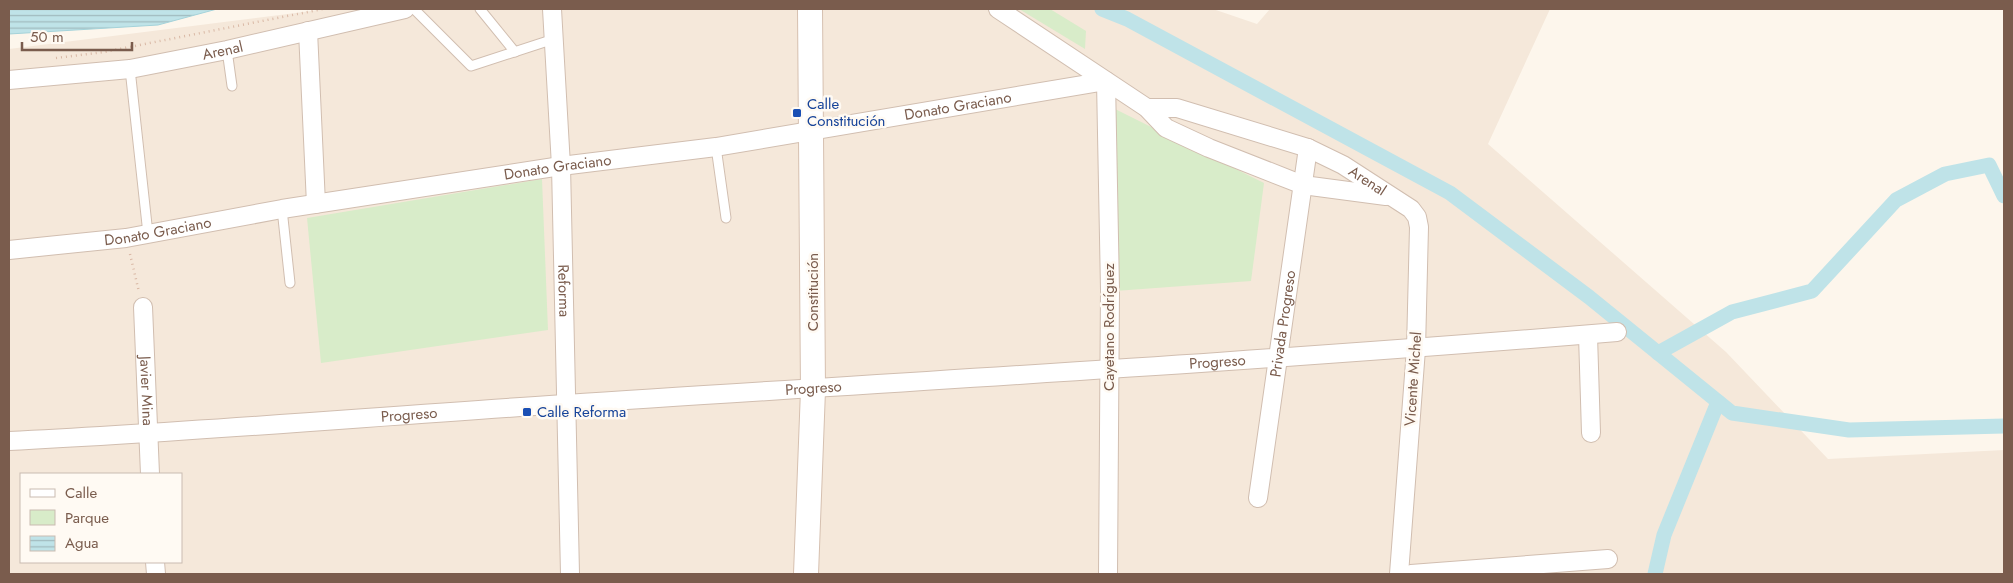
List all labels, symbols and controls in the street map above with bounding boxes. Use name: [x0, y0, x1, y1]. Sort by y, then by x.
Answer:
scale bar: [22, 20, 132, 52]
text: 50 m: [30, 26, 64, 48]
street label: Arenal: [200, 36, 245, 66]
street label: Donato Graciano: [903, 86, 1013, 126]
place label: Calle Constitución: [807, 93, 886, 132]
marker: Calle Constitución: [791, 107, 803, 119]
street label: Donato Graciano: [502, 149, 613, 186]
street label: Arenal: [1344, 160, 1391, 201]
street label: Donato Graciano: [103, 211, 213, 251]
street label: Constitución: [802, 253, 824, 331]
street label: Cayetano Rodríguez: [1098, 263, 1120, 391]
street label: Reforma: [552, 264, 575, 317]
street label: Privada Progreso: [1264, 269, 1301, 379]
street label: Vicente Michel: [1399, 331, 1427, 427]
street label: Progreso: [1188, 349, 1246, 375]
street label: Javier Mina: [134, 354, 159, 426]
street label: Progreso: [784, 375, 842, 401]
place label: Calle Reforma: [537, 401, 626, 423]
street label: Progreso: [380, 402, 438, 428]
marker: Calle Reforma: [521, 406, 533, 418]
legend: [20, 473, 182, 563]
text: Calle: [65, 482, 97, 504]
text: Parque: [65, 507, 109, 529]
text: Agua: [65, 532, 99, 554]

